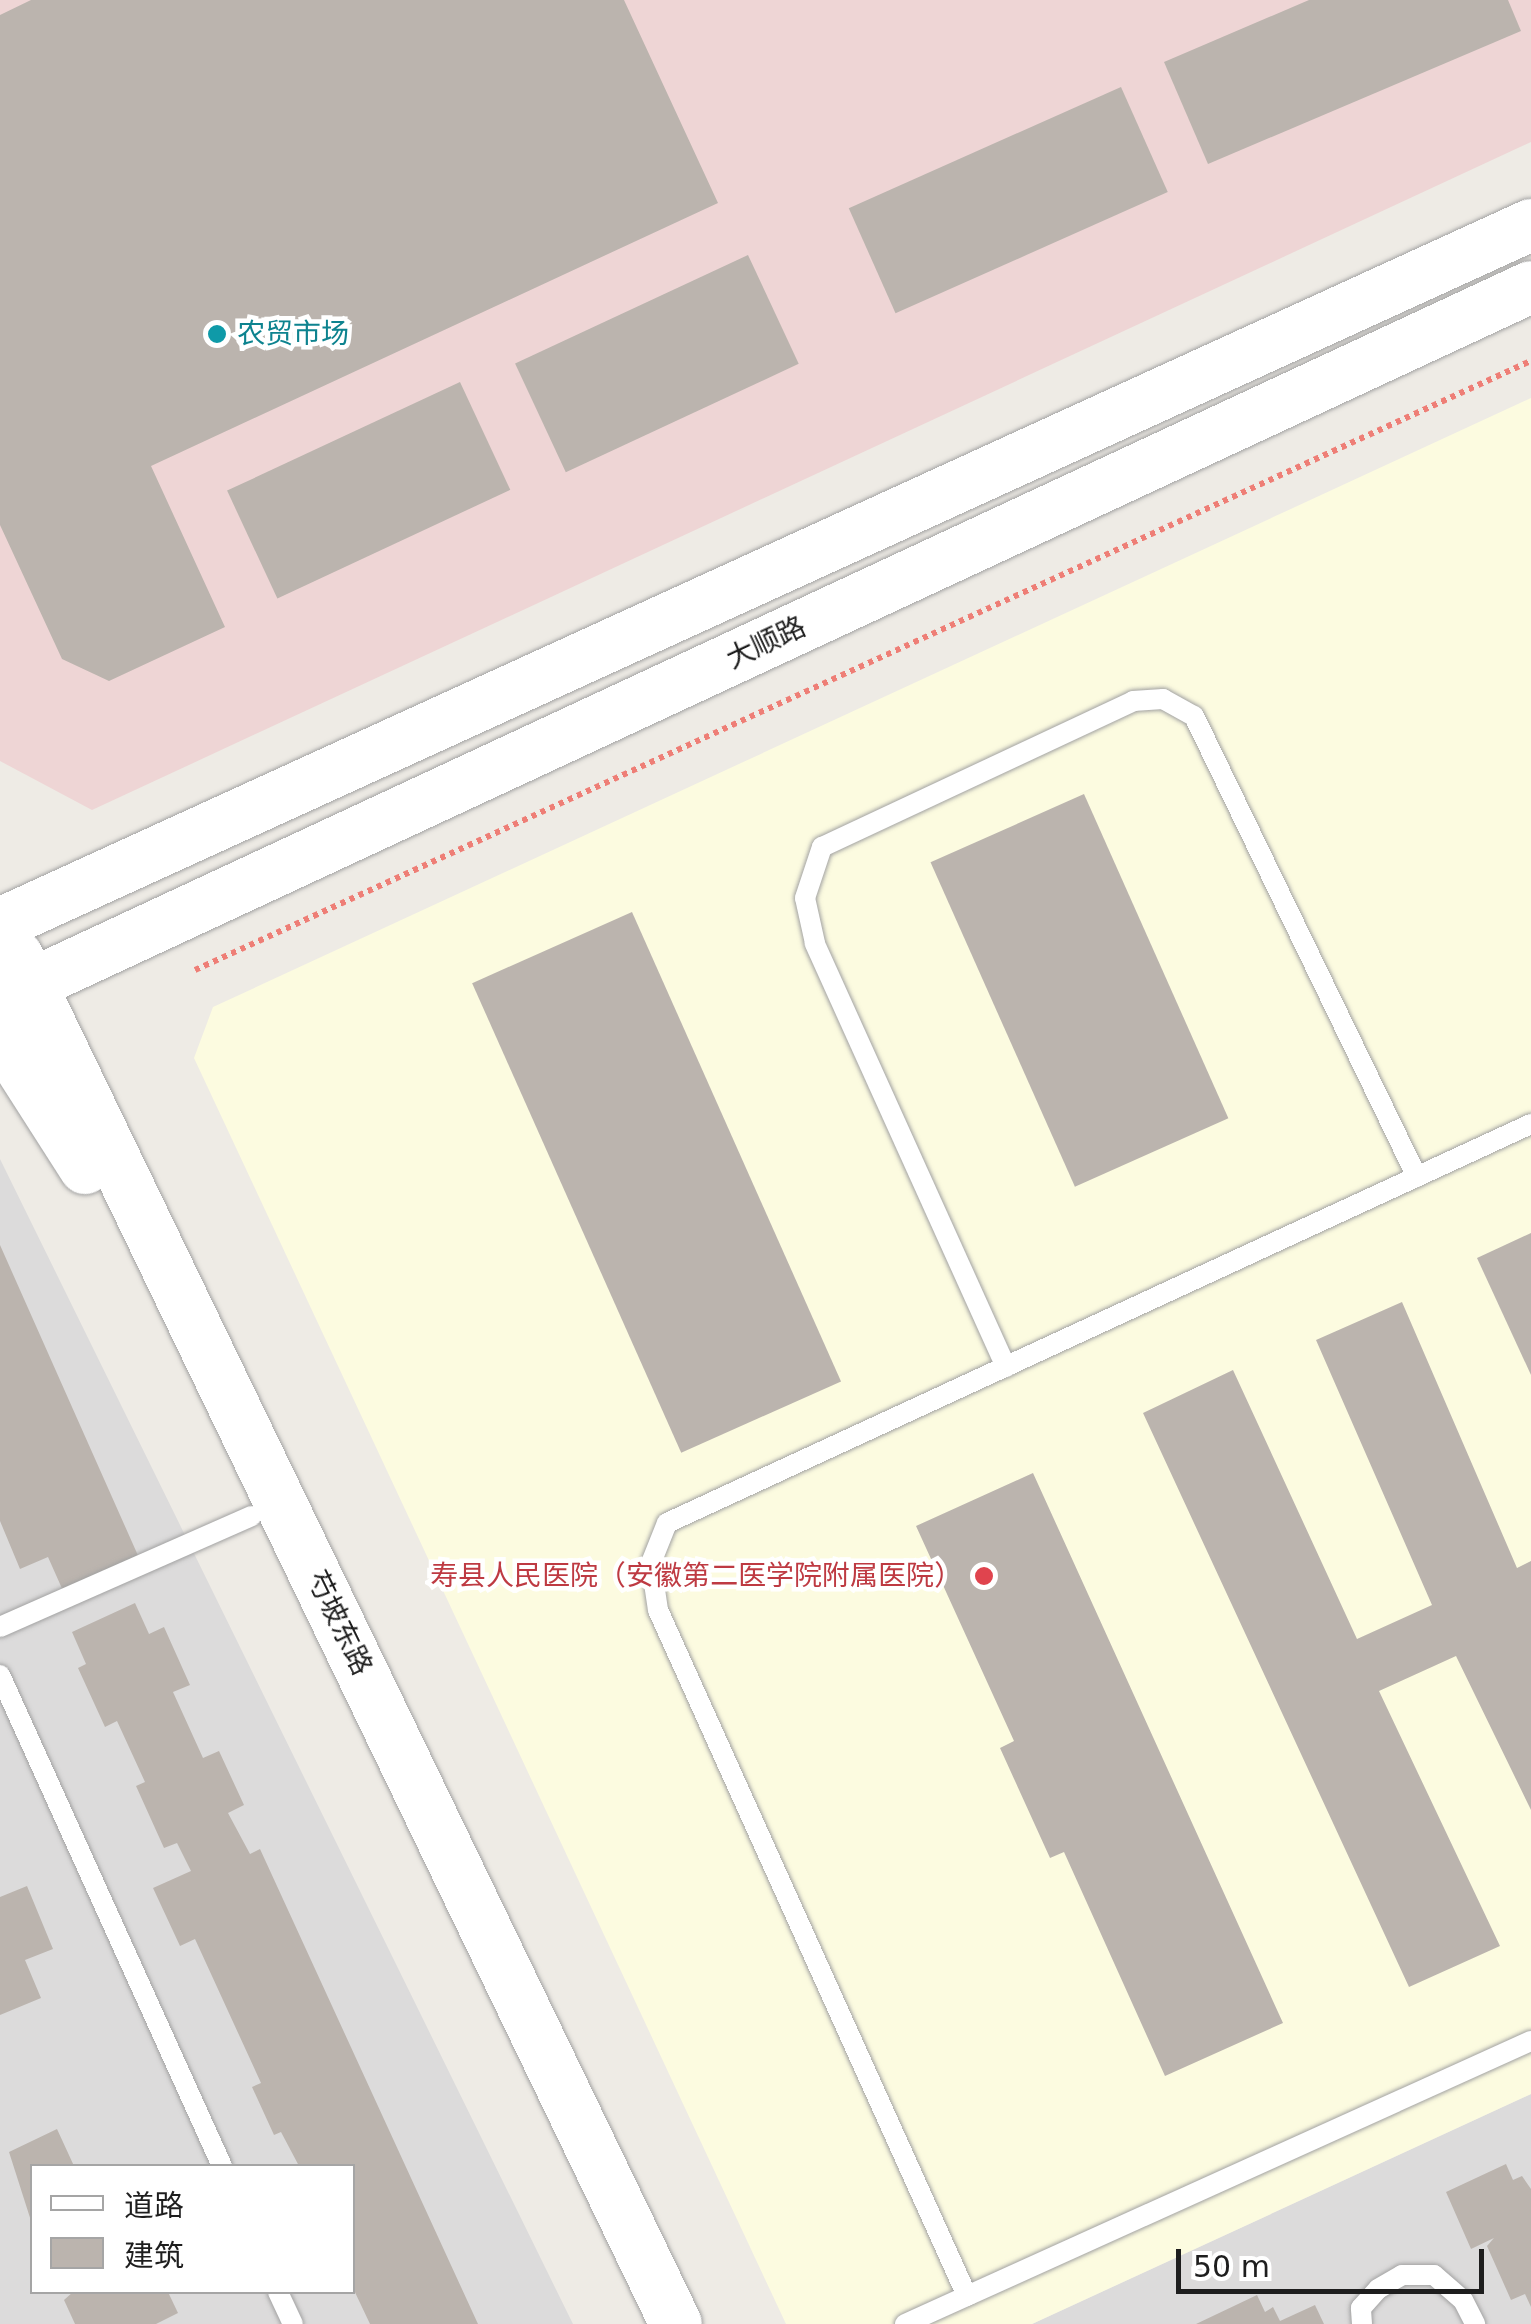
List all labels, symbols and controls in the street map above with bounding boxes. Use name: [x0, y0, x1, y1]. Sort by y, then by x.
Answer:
place label: 农贸市场: [237, 317, 349, 351]
marker: 农贸市场: [206, 323, 228, 345]
street label: 大顺路: [721, 610, 811, 676]
place label: 寿县人民医院（安徽第二医学院附属医院）: [430, 1559, 962, 1593]
marker: 寿县人民医院（安徽第二医学院附属医院）: [971, 1563, 997, 1589]
street label: 芍坡东路: [299, 1565, 379, 1681]
legend: [30, 2164, 355, 2294]
text: 道路: [124, 2188, 184, 2223]
scale bar: [1181, 2229, 1488, 2291]
text: 建筑: [124, 2238, 184, 2273]
text: 50 m: [1193, 2249, 1270, 2284]

